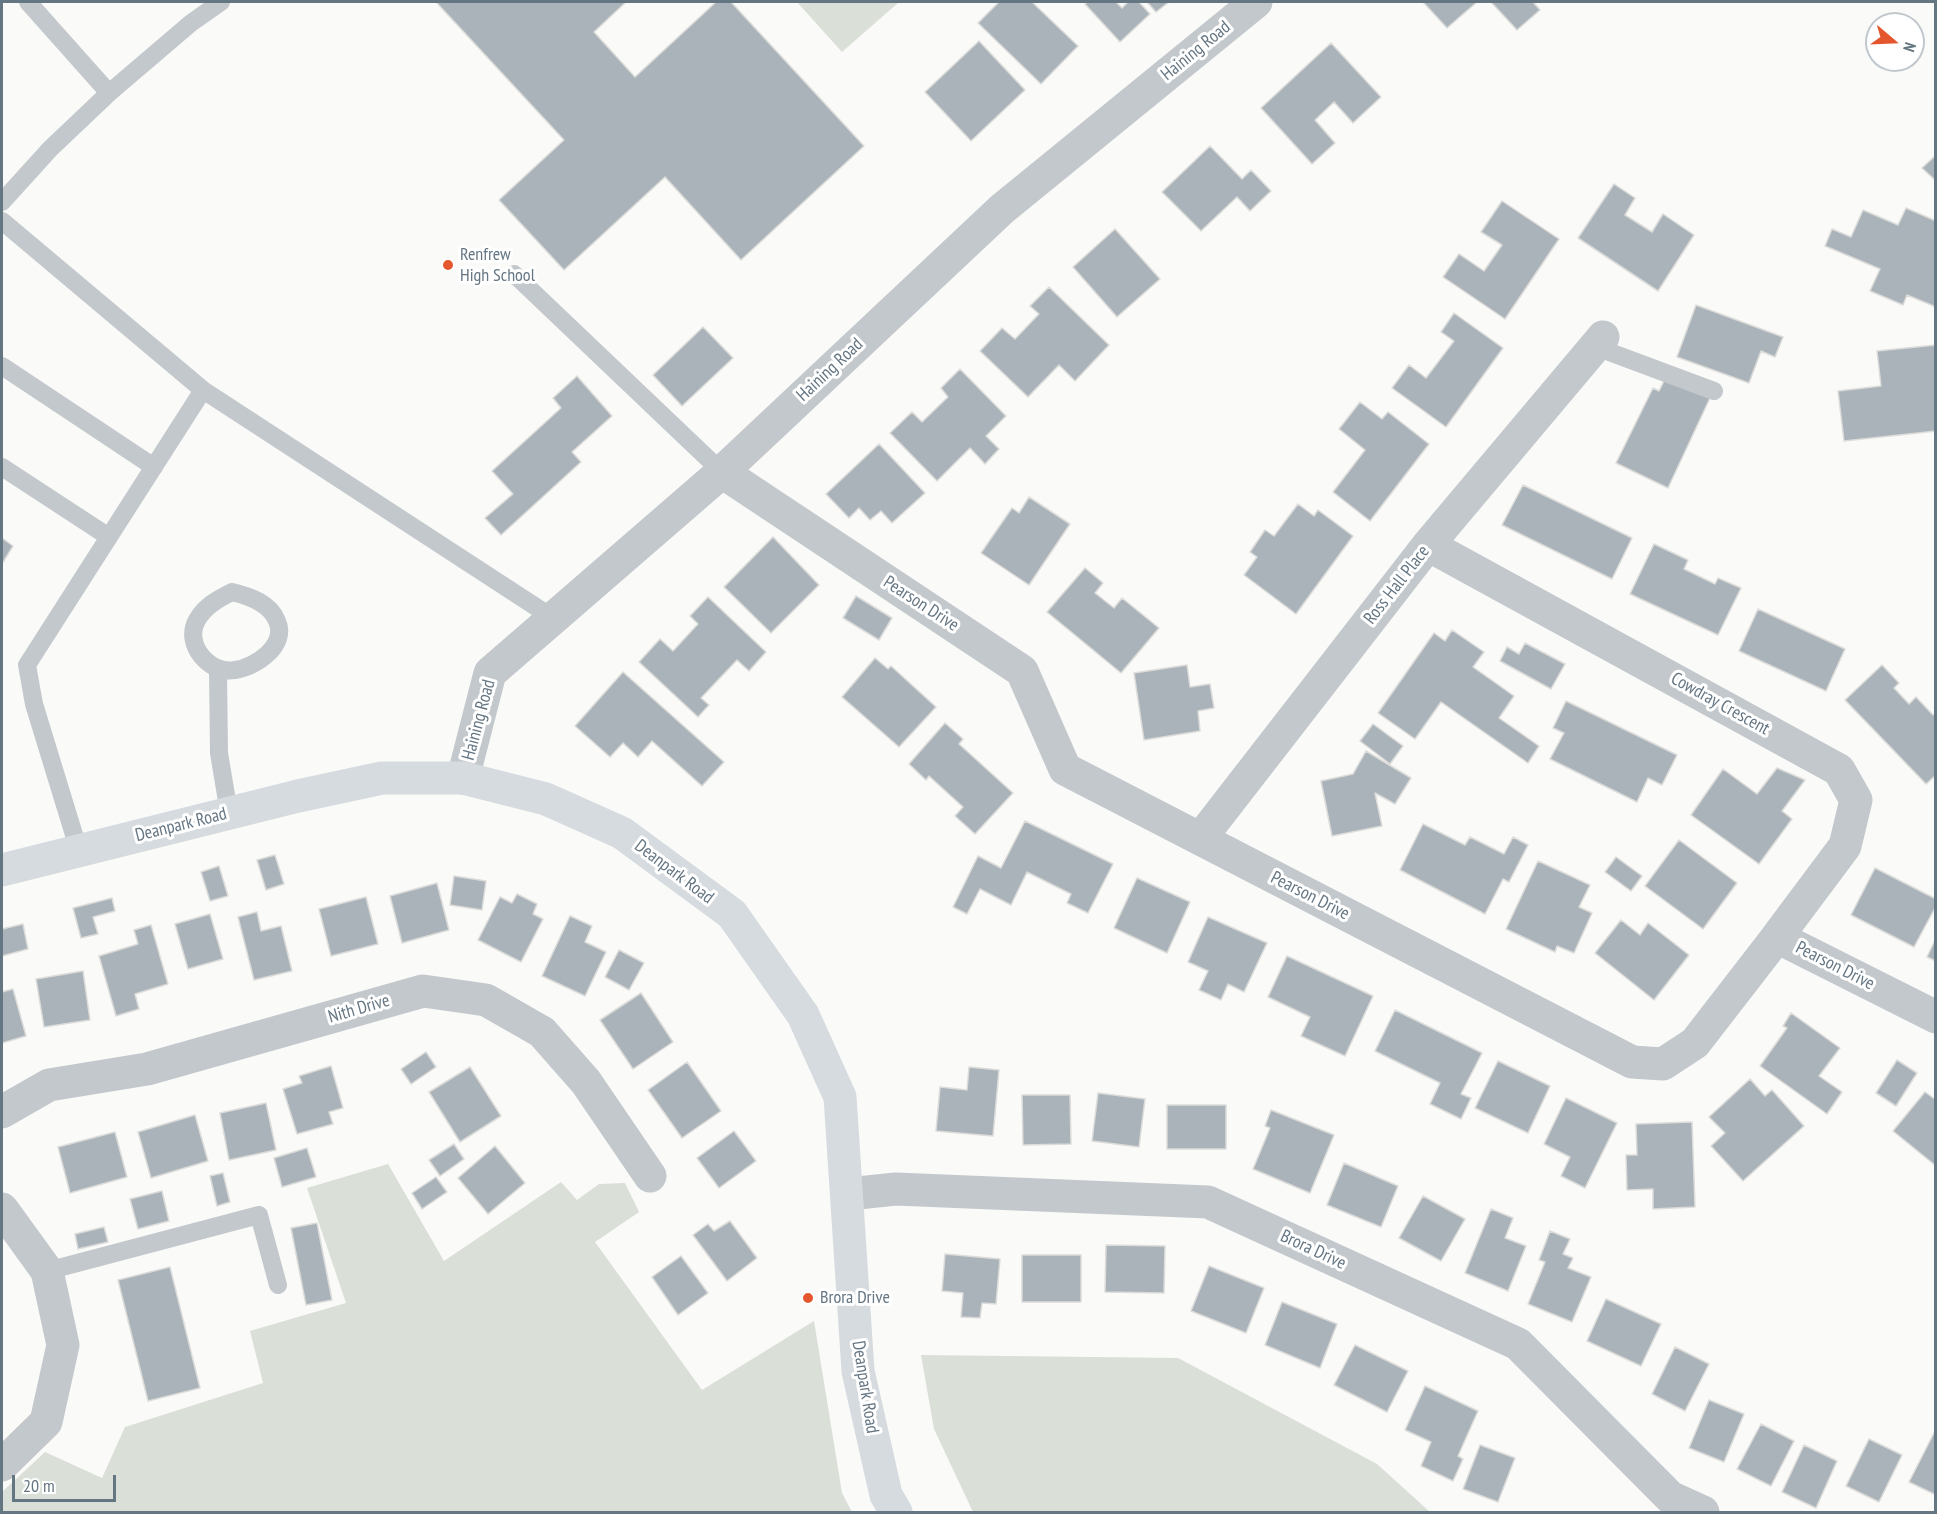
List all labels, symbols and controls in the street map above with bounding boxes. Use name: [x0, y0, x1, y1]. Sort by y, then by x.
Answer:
north arrow: [1865, 12, 1925, 72]
street label: Haining Road: [1157, 17, 1235, 85]
text: N: [1899, 40, 1921, 55]
place label: Renfrew High School: [460, 244, 535, 286]
marker: Renfrew High School: [441, 258, 455, 272]
street label: Haining Road: [792, 334, 868, 406]
street label: Ross Hall Place: [1360, 541, 1434, 629]
street label: Pearson Drive: [879, 572, 963, 636]
street label: Cowdray Crescent: [1667, 668, 1773, 740]
street label: Haining Road: [458, 677, 500, 763]
street label: Deanpark Road: [133, 803, 229, 847]
street label: Deanpark Road: [630, 835, 718, 909]
street label: Pearson Drive: [1267, 867, 1353, 925]
street label: Pearson Drive: [1792, 937, 1878, 995]
street label: Nith Drive: [326, 990, 392, 1028]
street label: Brora Drive: [1277, 1225, 1349, 1275]
place label: Brora Drive: [820, 1287, 890, 1309]
marker: Brora Drive: [801, 1291, 815, 1305]
street label: Deanpark Road: [847, 1339, 883, 1435]
scale bar: [15, 1463, 118, 1501]
text: 20 m: [23, 1474, 55, 1497]

